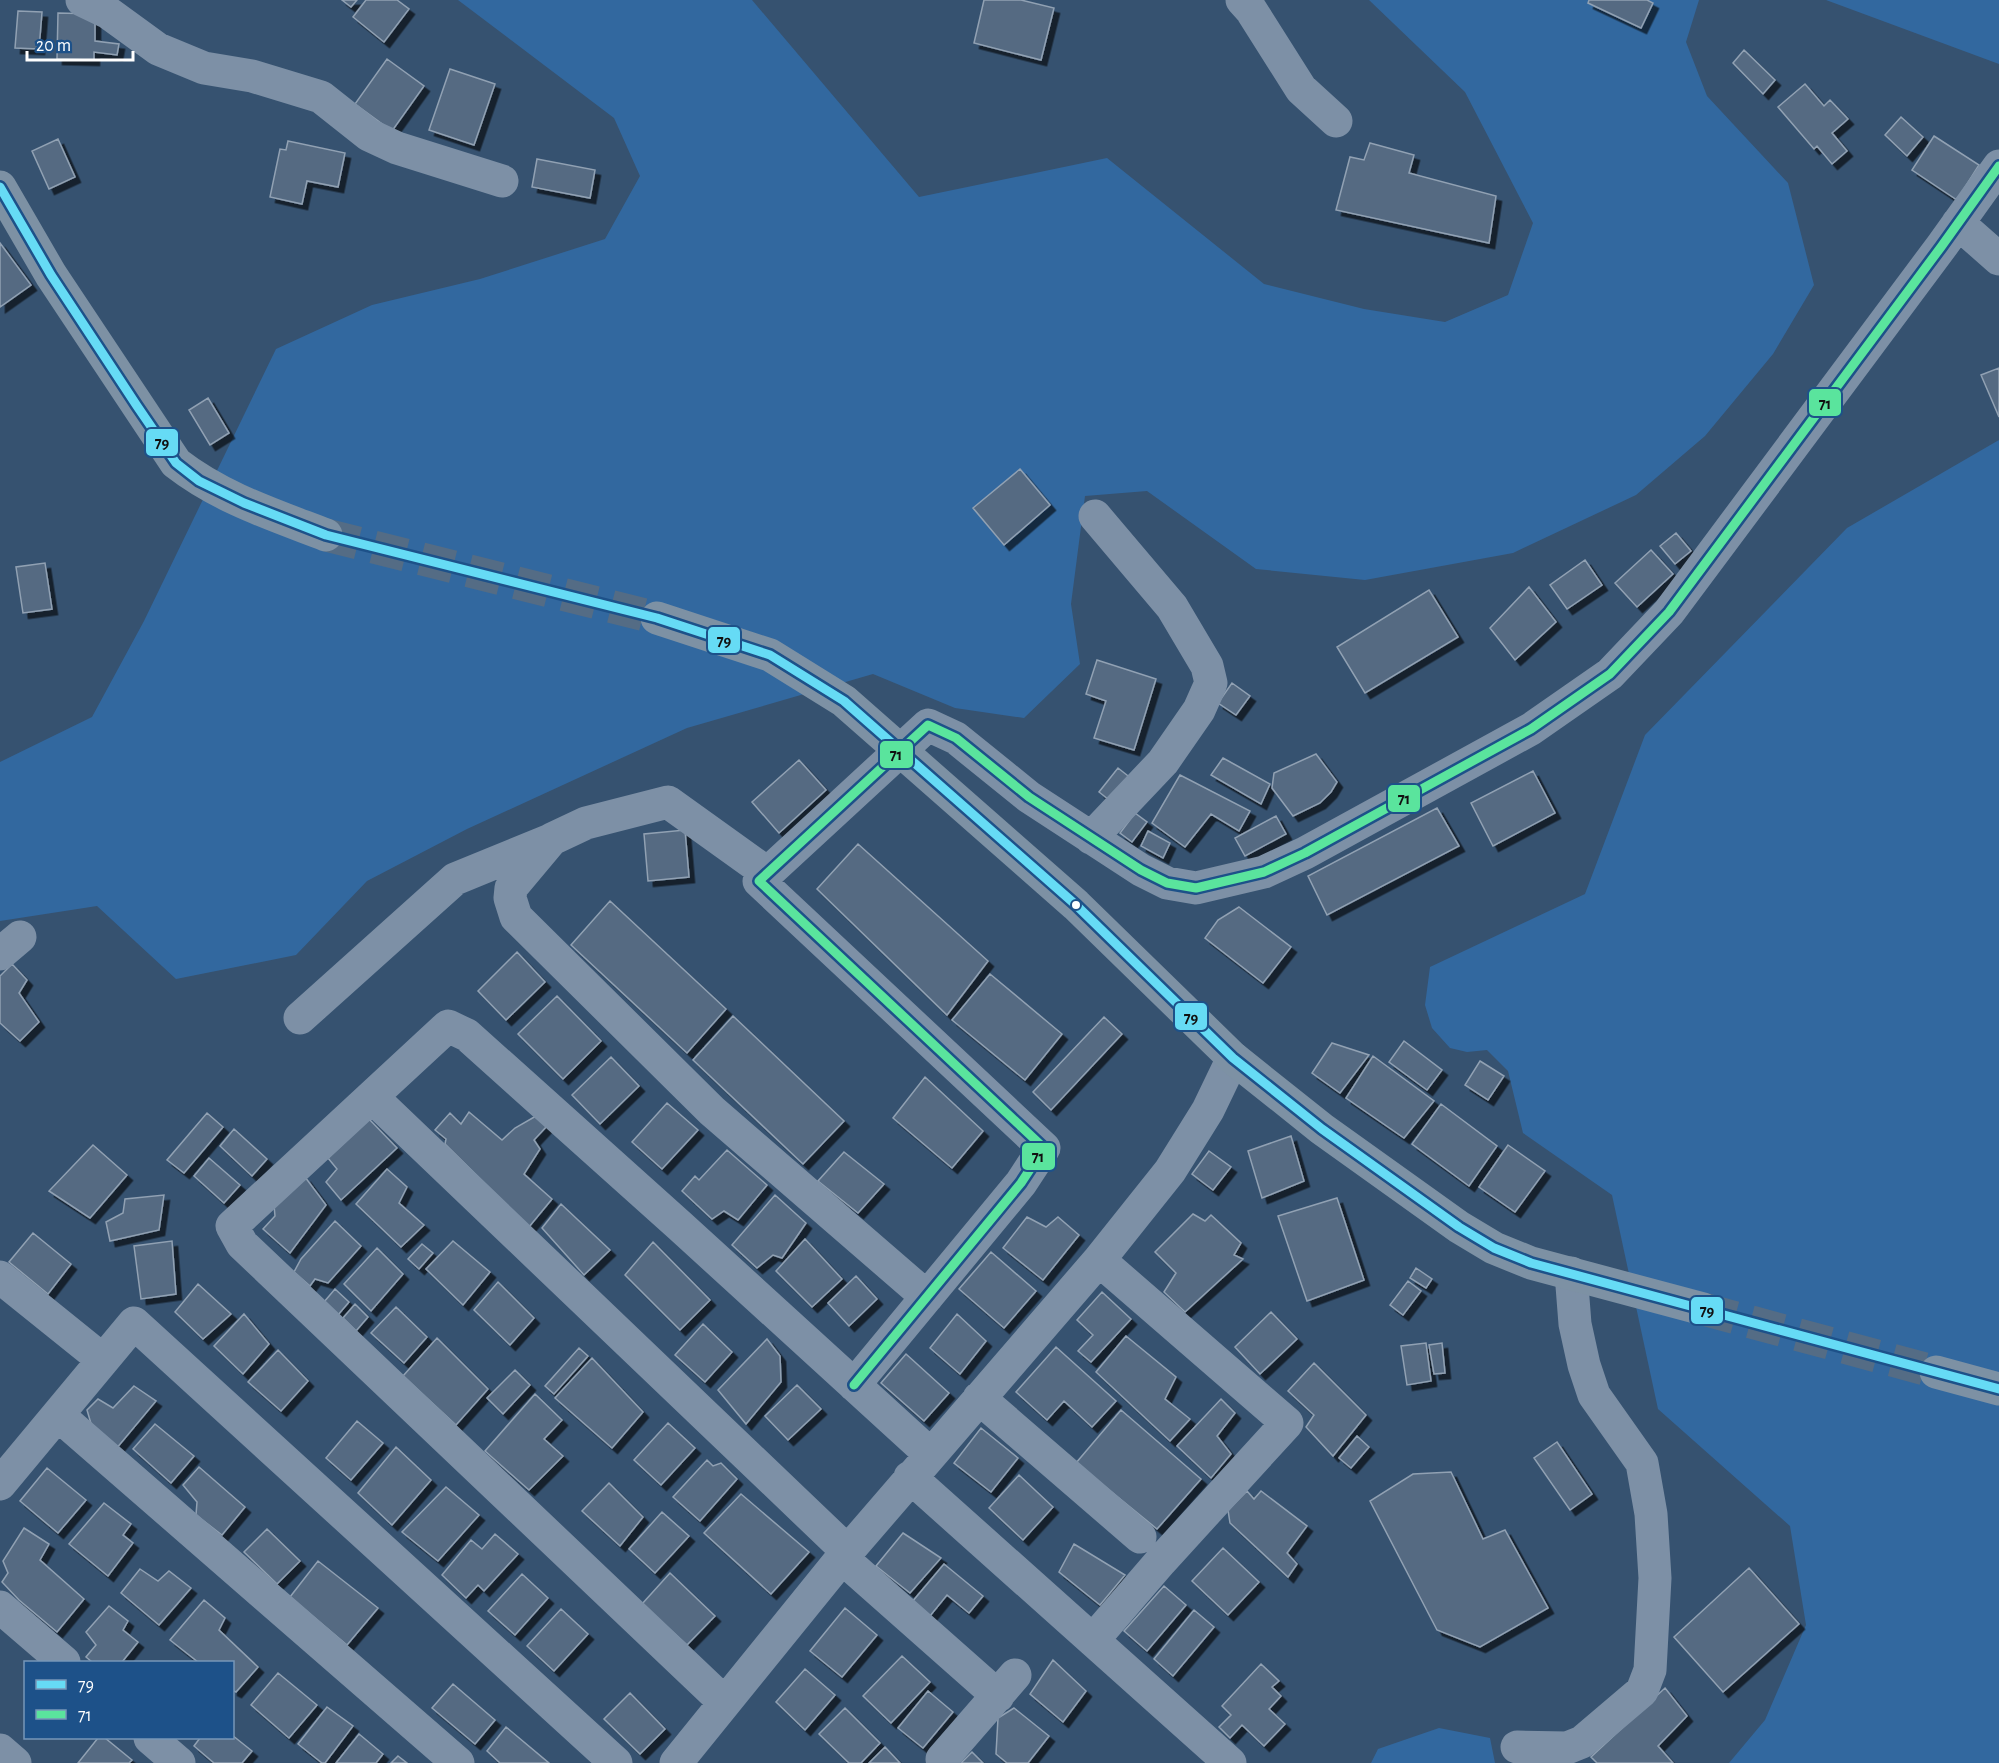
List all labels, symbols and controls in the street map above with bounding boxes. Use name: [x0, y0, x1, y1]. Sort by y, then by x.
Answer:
scale bar: [27, 24, 134, 62]
text: 20 m: [36, 37, 71, 55]
line badge: 71: [1808, 388, 1842, 417]
text: 71: [1819, 396, 1831, 412]
line badge: 79: [145, 428, 179, 457]
text: 79: [155, 435, 170, 451]
line badge: 79: [707, 626, 741, 654]
text: 79: [717, 633, 732, 649]
line badge: 71: [879, 740, 914, 769]
text: 71: [890, 747, 902, 763]
line badge: 71: [1387, 784, 1421, 813]
text: 71: [1398, 791, 1410, 807]
unlabelled marker: [1070, 899, 1082, 911]
line badge: 79: [1174, 1002, 1208, 1031]
text: 79: [1184, 1010, 1199, 1026]
line badge: 71: [1021, 1142, 1056, 1171]
text: 71: [1032, 1149, 1044, 1165]
line badge: 79: [1690, 1296, 1724, 1325]
text: 79: [1700, 1303, 1715, 1319]
legend: [24, 1661, 234, 1739]
text: 79: [78, 1677, 94, 1695]
text: 71: [78, 1707, 92, 1725]

